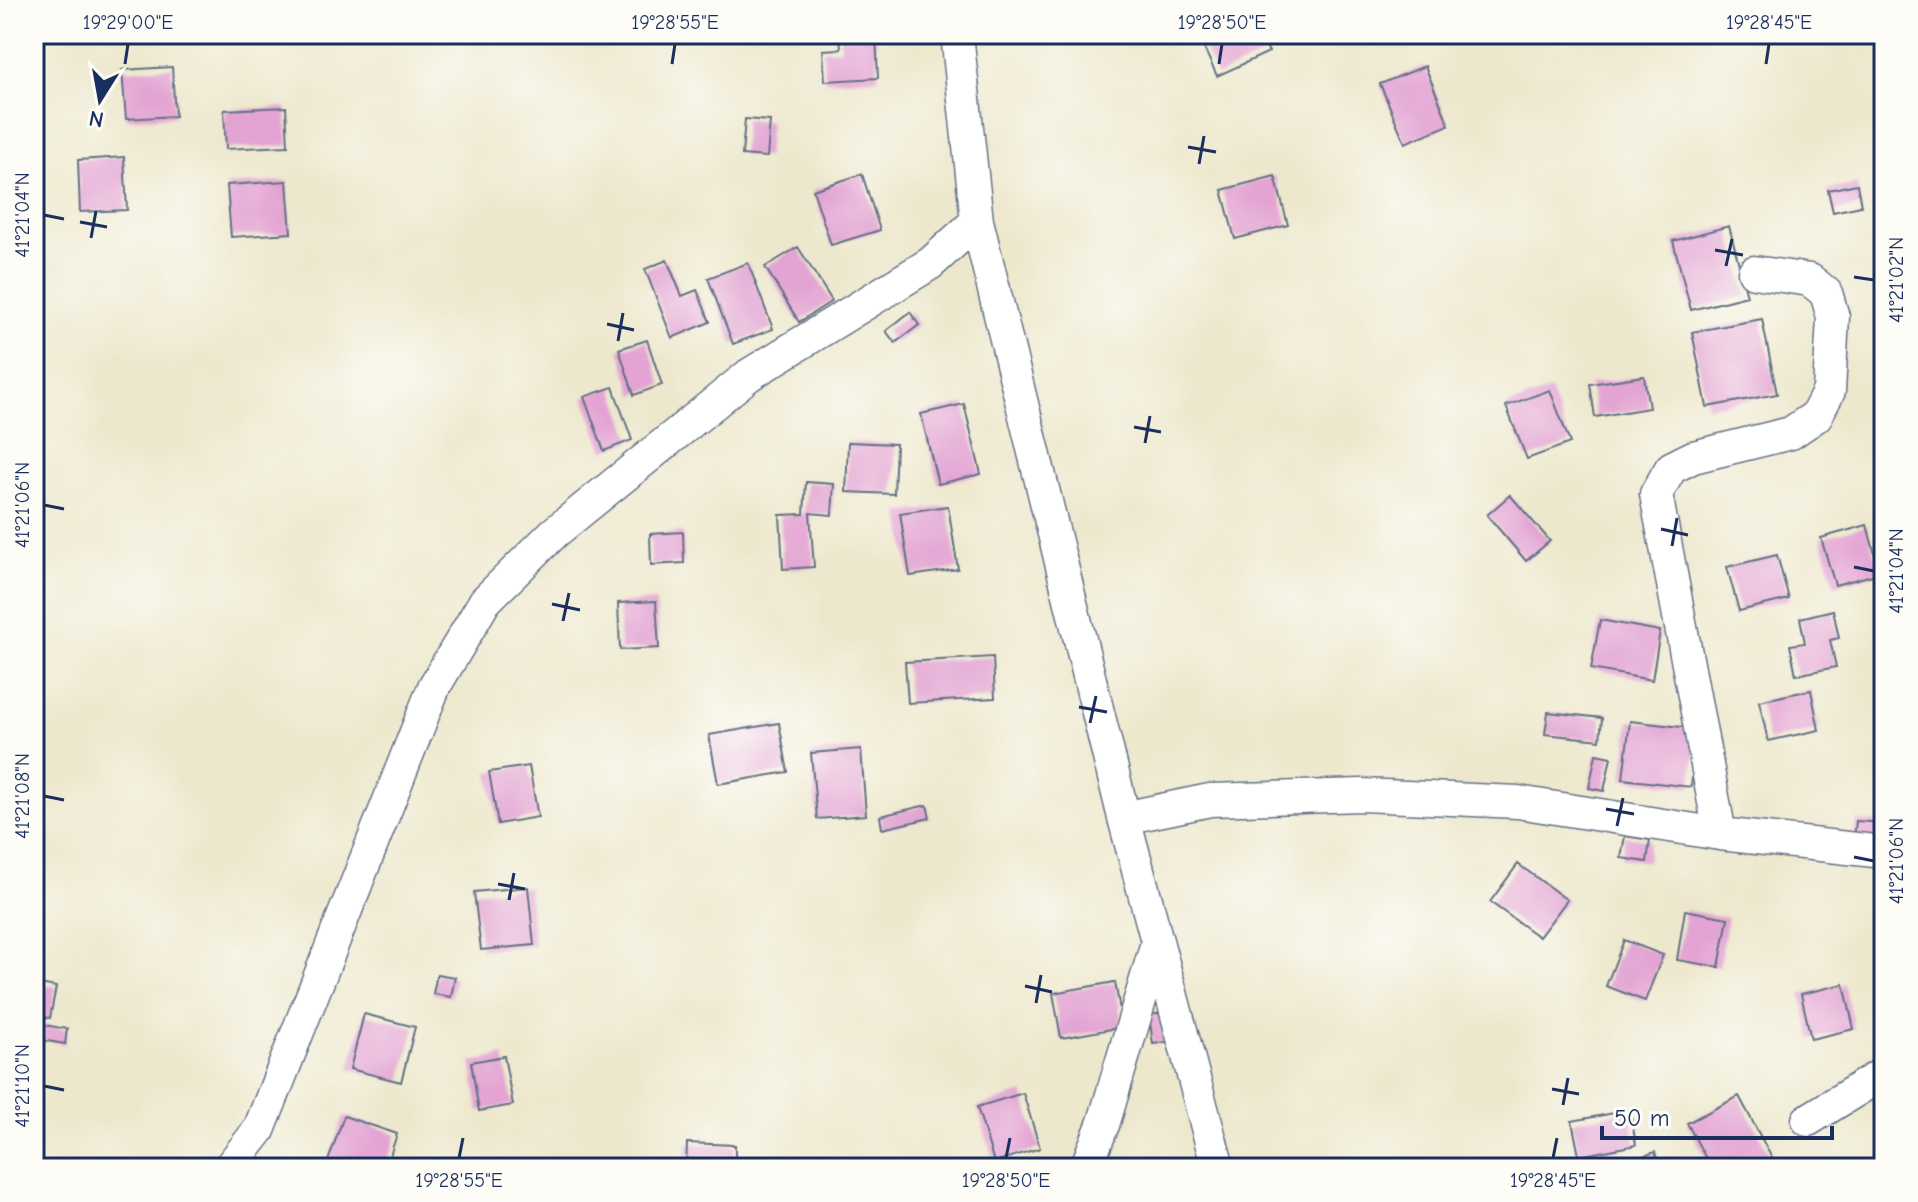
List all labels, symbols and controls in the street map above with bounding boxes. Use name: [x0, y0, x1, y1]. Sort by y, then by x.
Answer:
text: 19°29'00"E: [83, 11, 173, 34]
text: 19°28'55"E: [631, 11, 719, 34]
text: 19°28'50"E: [1178, 11, 1266, 34]
text: 19°28'45"E: [1726, 11, 1812, 34]
north arrow: [60, 60, 140, 140]
text: N: [87, 105, 106, 133]
text: 41°21'04"N: [11, 172, 34, 258]
text: 41°21'02"N: [1885, 237, 1908, 323]
text: 41°21'06"N: [11, 462, 34, 548]
text: 41°21'04"N: [1885, 528, 1908, 614]
text: 41°21'08"N: [11, 753, 34, 839]
text: 41°21'06"N: [1885, 818, 1908, 904]
text: 41°21'10"N: [11, 1044, 34, 1128]
scale bar: [1602, 1090, 1832, 1140]
text: 50 m: [1614, 1104, 1670, 1132]
text: 19°28'55"E: [415, 1169, 503, 1192]
text: 19°28'50"E: [962, 1169, 1050, 1192]
text: 19°28'45"E: [1510, 1169, 1596, 1192]

